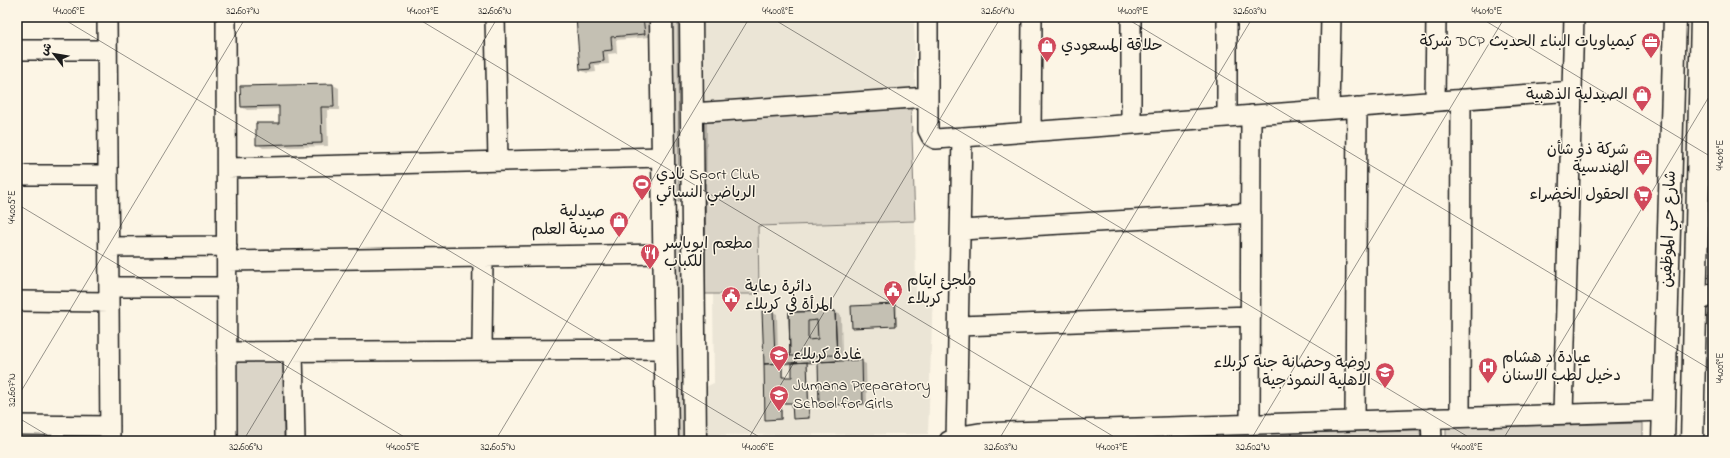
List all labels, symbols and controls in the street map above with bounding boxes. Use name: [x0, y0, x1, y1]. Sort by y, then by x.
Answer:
text: 44.006°E: [53, 4, 85, 19]
text: 32.607°N: [226, 4, 260, 19]
text: 44.007°E: [407, 4, 439, 19]
text: 32.606°N: [478, 4, 512, 19]
text: 44.008°E: [762, 4, 794, 19]
text: 32.604°N: [981, 4, 1015, 19]
text: 44.009°E: [1118, 4, 1148, 19]
text: 32.603°N: [1233, 4, 1267, 19]
text: 44.010°E: [1472, 4, 1502, 19]
place label: شركة DCP كيمياويات البناء الحديث: [1420, 30, 1637, 54]
office icon: شركة DCP كيمياويات البناء الحديث: [1640, 31, 1662, 59]
north arrow: [34, 34, 74, 74]
place label: حلاقة المسعودي: [1061, 34, 1163, 58]
shop icon: حلاقة المسعودي: [1036, 35, 1058, 63]
text: ش: [36, 40, 56, 59]
place label: الصيدلية الذهبية: [1526, 83, 1628, 107]
shop icon: الصيدلية الذهبية: [1631, 84, 1653, 112]
place label: شركة ذو شأن الهندسية: [1547, 138, 1629, 180]
text: 44.010°E: [1713, 140, 1728, 170]
office icon: شركة ذو شأن الهندسية: [1632, 148, 1654, 176]
place label: نادي Sport Club الرياضي النسائي: [656, 163, 760, 206]
street label: شارع حي الموظفين: [1655, 170, 1684, 288]
sports icon: نادي Sport Club الرياضي النسائي: [631, 173, 653, 201]
place label: الحقول الخضراء: [1529, 183, 1629, 207]
supermarket icon: الحقول الخضراء: [1632, 184, 1654, 212]
text: 44.005°E: [5, 190, 20, 224]
place label: صيدلية مدينة العلم: [532, 200, 605, 242]
shop icon: صيدلية مدينة العلم: [608, 210, 630, 238]
place label: مطعم ابوياسر للكباب: [662, 232, 753, 274]
restaurant icon: مطعم ابوياسر للكباب: [639, 242, 661, 270]
place label: ملجئ ايتام كربلاء: [907, 269, 976, 311]
place label: دائرة رعاية المرأة في كربلاء: [745, 275, 833, 317]
public building icon: ملجئ ايتام كربلاء: [882, 279, 904, 307]
public building icon: دائرة رعاية المرأة في كربلاء: [720, 285, 742, 313]
place label: غادة كربلاء: [793, 343, 862, 367]
school or university icon: غادة كربلاء: [768, 344, 790, 372]
place label: عيادة د هشام دخيل لطب الاسنان: [1502, 346, 1621, 388]
place label: روضة وحضانة جنة كربلاء الاهلية النموذجية: [1213, 351, 1371, 393]
text: 44.009°E: [1713, 353, 1728, 383]
hospital icon: عيادة د هشام دخيل لطب الاسنان: [1477, 356, 1499, 384]
school or university icon: روضة وحضانة جنة كربلاء الاهلية النموذجية: [1374, 361, 1396, 389]
text: 32.607°N: [5, 373, 20, 407]
place label: Jumana Preparatory School for Girls: [793, 374, 931, 416]
school or university icon: Jumana Preparatory School for Girls: [768, 384, 790, 412]
text: 32.606°N: [229, 440, 263, 455]
text: 44.005°E: [386, 440, 420, 455]
text: 32.605°N: [480, 440, 516, 455]
text: 44.006°E: [742, 440, 774, 455]
text: 32.603°N: [984, 440, 1018, 455]
text: 44.007°E: [1096, 440, 1128, 455]
text: 32.602°N: [1236, 440, 1270, 455]
text: 44.008°E: [1451, 440, 1483, 455]

